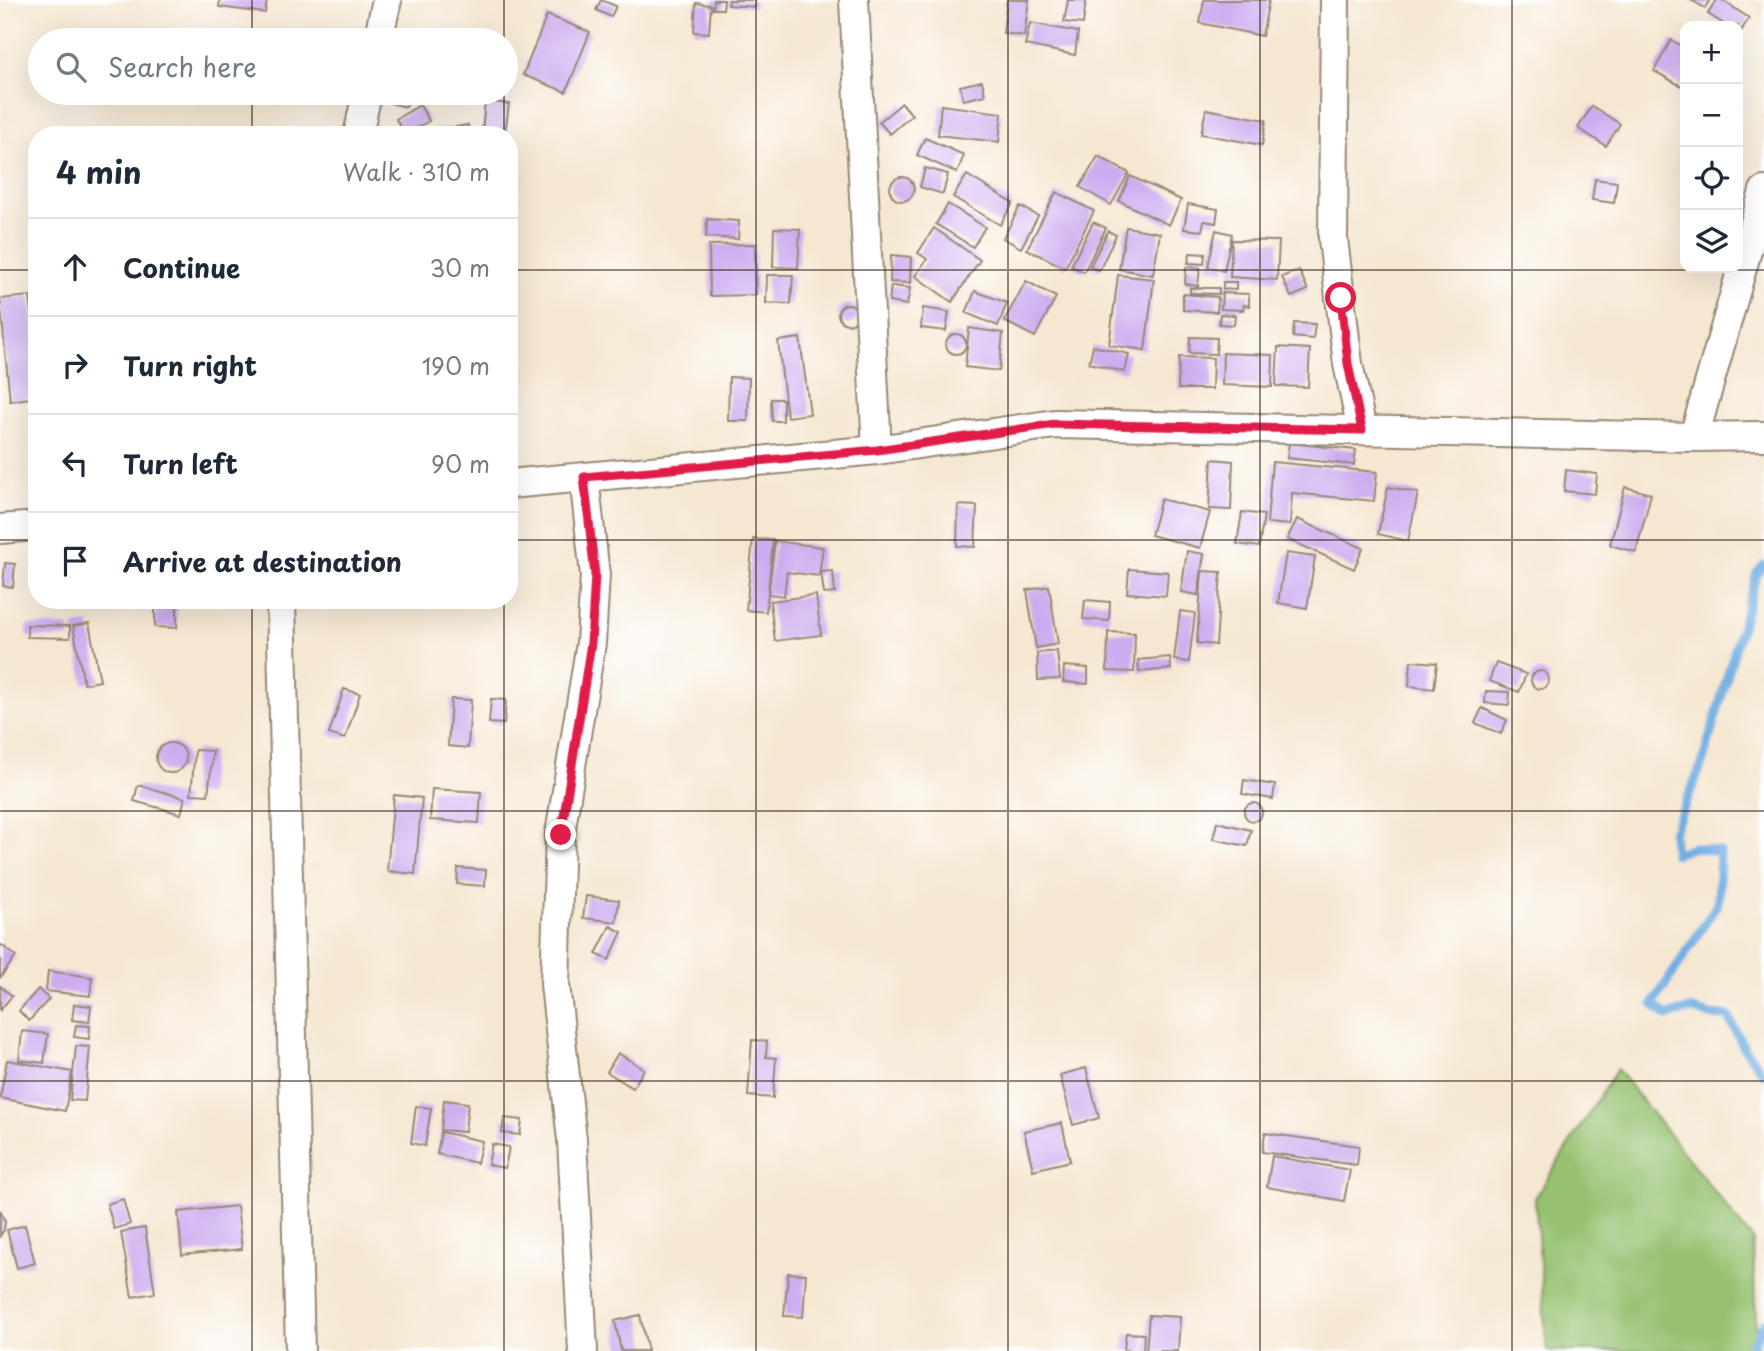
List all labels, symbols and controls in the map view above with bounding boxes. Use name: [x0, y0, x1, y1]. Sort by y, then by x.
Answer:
map controls: [1680, 21, 1743, 273]
button: +: [1680, 21, 1743, 84]
search box: [28, 28, 518, 105]
text: Search here: [108, 47, 257, 86]
icon: search: [52, 48, 90, 86]
button: −: [1680, 84, 1743, 147]
button: locate: [1680, 147, 1743, 210]
text: 4 min: [56, 149, 142, 194]
text: Walk · 310 m: [343, 154, 490, 189]
button: layers: [1680, 210, 1743, 273]
icon: ahead: [56, 248, 94, 286]
text: Continue: [123, 248, 240, 287]
text: 30 m: [429, 250, 490, 285]
route start: [1325, 282, 1356, 313]
icon: right: [56, 346, 94, 384]
text: Turn right: [123, 346, 257, 385]
text: 190 m: [422, 348, 490, 383]
icon: left: [56, 444, 94, 482]
text: Turn left: [123, 444, 238, 483]
text: 90 m: [431, 446, 490, 481]
icon: arrive: [56, 542, 94, 580]
text: Arrive at destination: [123, 542, 402, 581]
route end: [545, 819, 576, 850]

